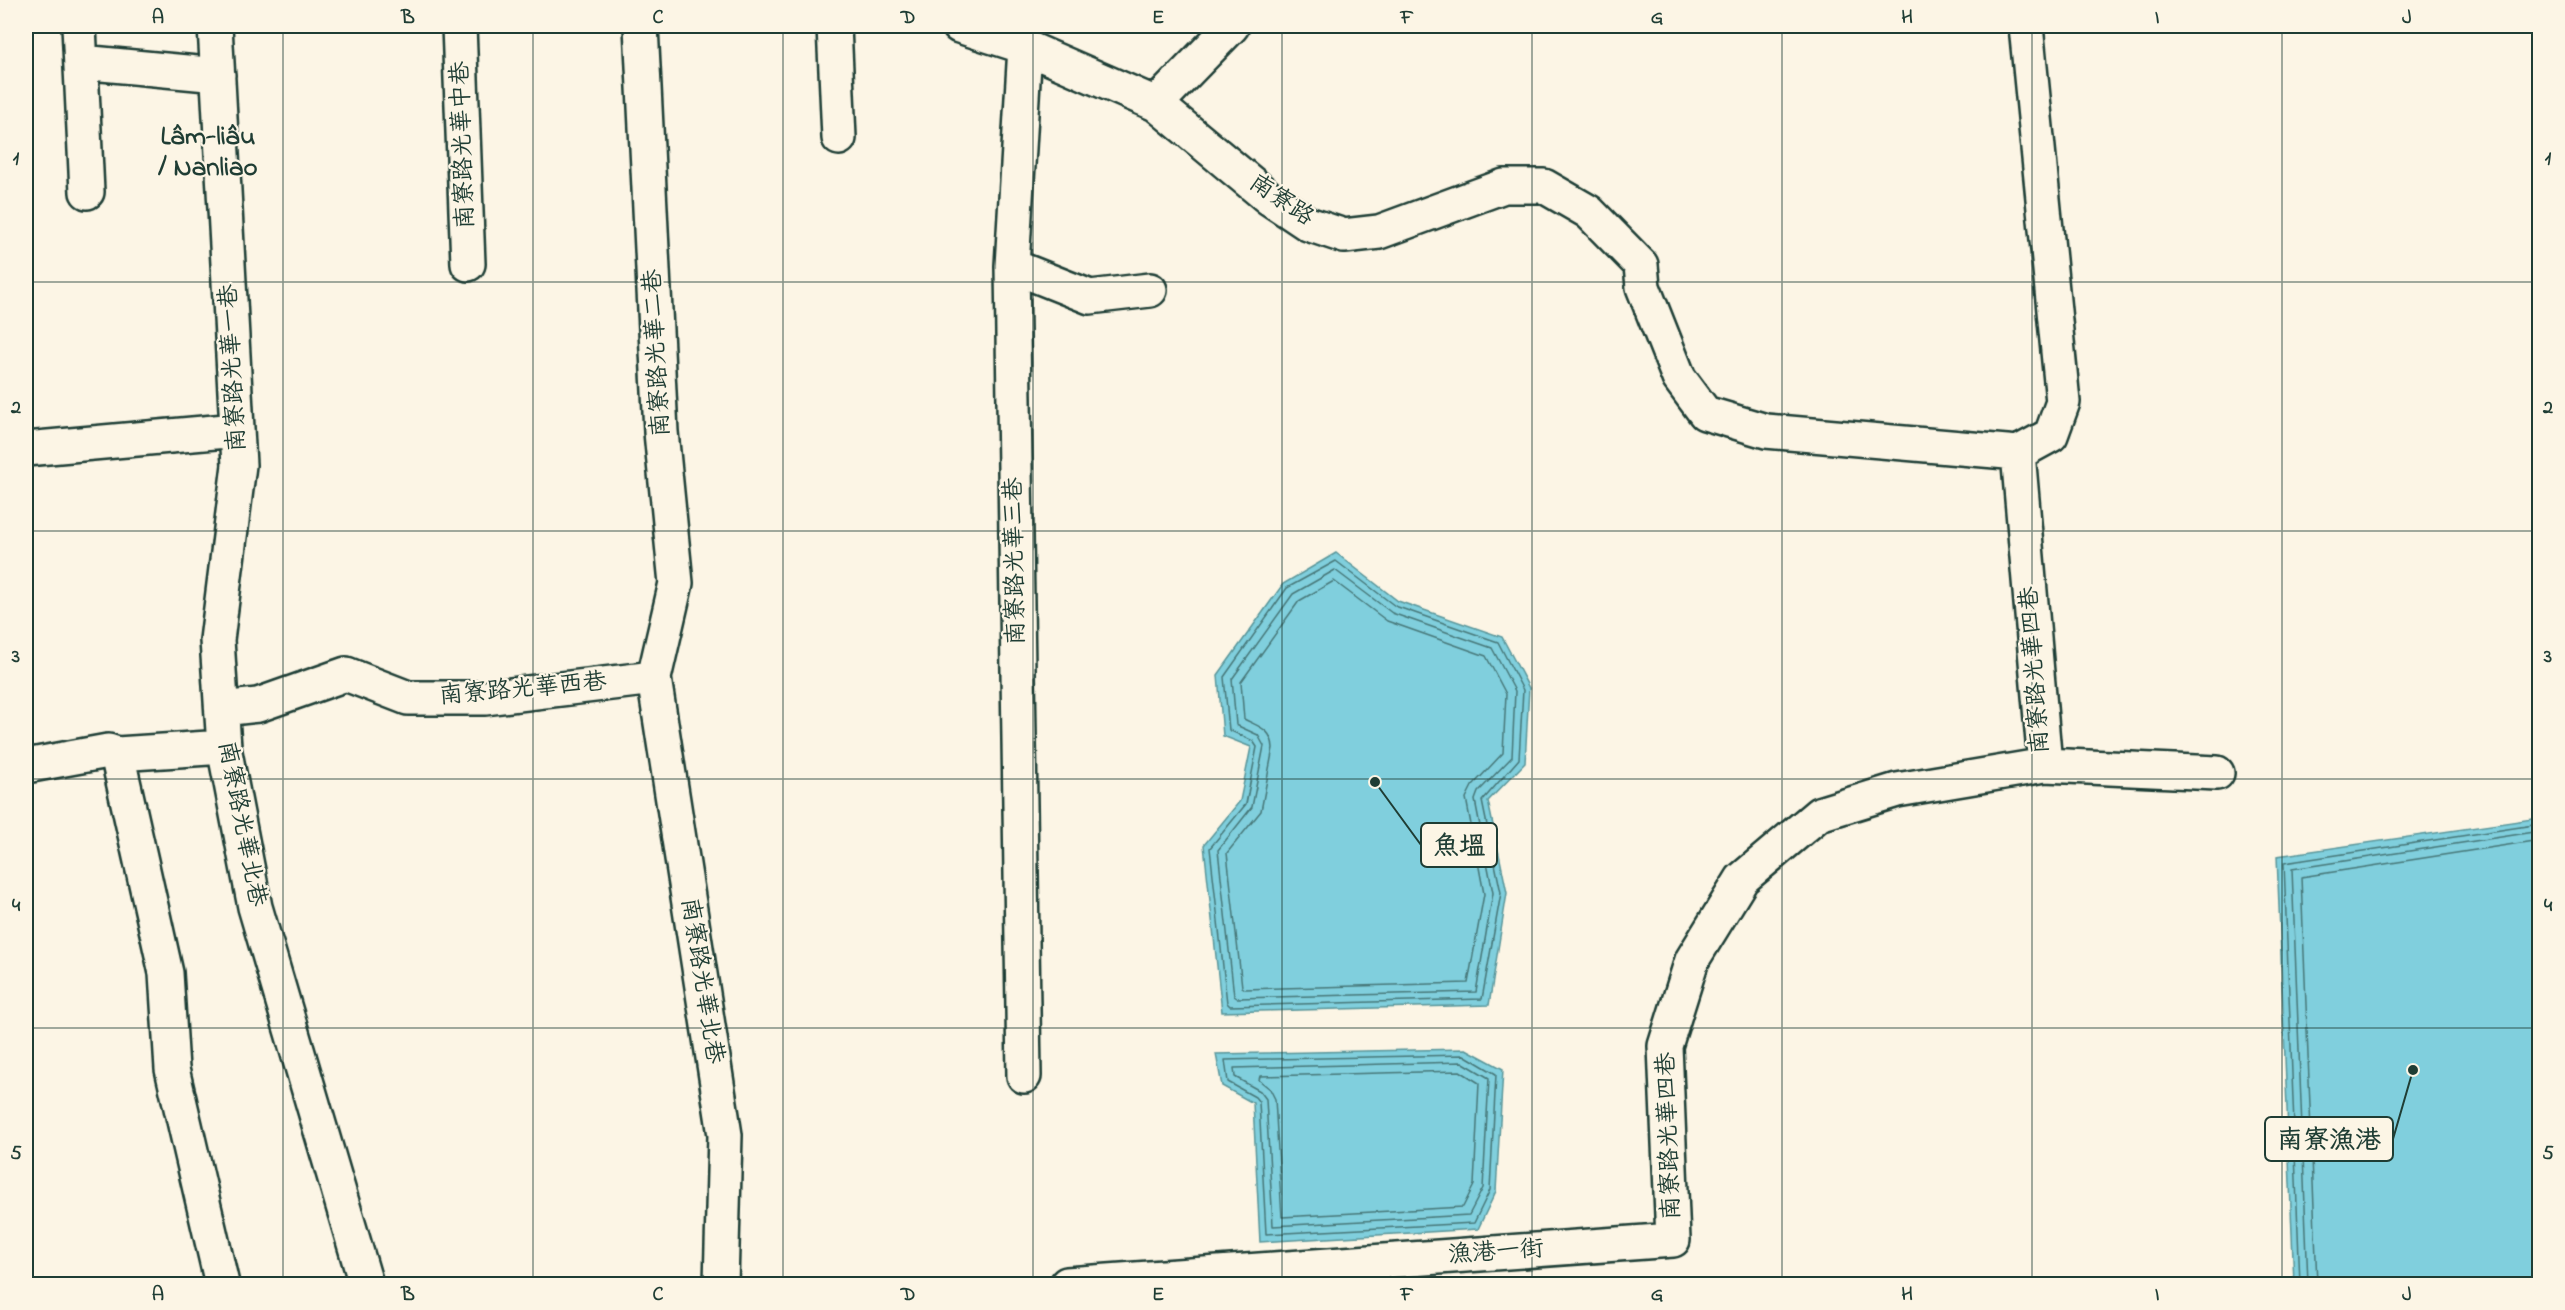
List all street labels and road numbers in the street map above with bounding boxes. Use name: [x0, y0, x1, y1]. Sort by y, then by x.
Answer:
street label: 南寮路光華中巷: [444, 60, 484, 230]
street label: 南寮路: [1241, 166, 1321, 236]
street label: 南寮路光華二巷: [636, 268, 680, 438]
street label: 南寮路光華一巷: [212, 283, 256, 453]
street label: 南寮路光華三巷: [997, 477, 1035, 645]
street label: 南寮路光華四巷: [2013, 585, 2059, 755]
street label: 南寮路光華西巷: [438, 665, 608, 715]
street label: 南寮路光華北巷: [208, 738, 274, 910]
street label: 南寮路光華北巷: [671, 895, 731, 1067]
street label: 南寮路光華四巷: [1650, 1051, 1690, 1221]
street label: 漁港一街: [1447, 1232, 1545, 1274]

